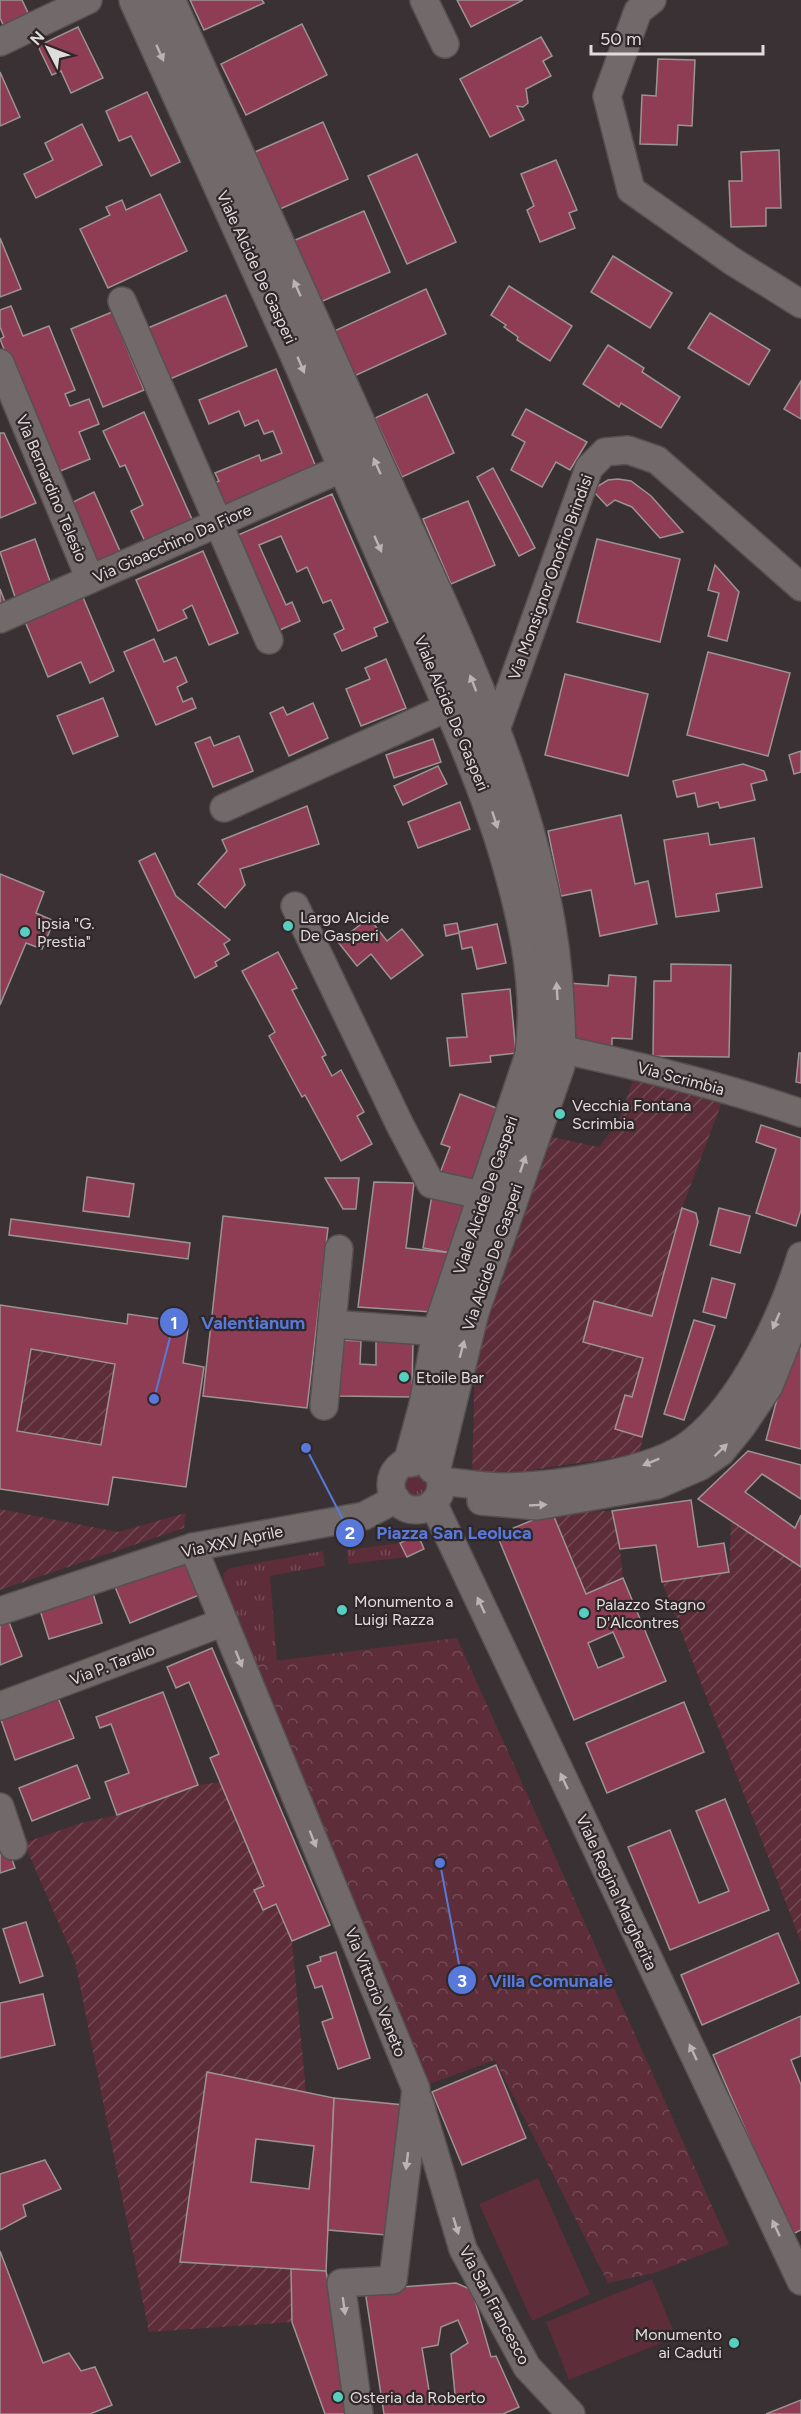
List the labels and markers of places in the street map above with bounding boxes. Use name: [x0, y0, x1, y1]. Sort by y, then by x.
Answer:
place label: Largo Alcide De Gasperi: [300, 908, 390, 945]
place label: Ipsia "G. Prestia": [37, 914, 95, 951]
marker: Largo Alcide De Gasperi: [281, 919, 295, 933]
marker: Ipsia "G. Prestia": [18, 925, 32, 939]
place label: Vecchia Fontana Scrimbia: [572, 1096, 691, 1133]
marker: Vecchia Fontana Scrimbia: [553, 1107, 567, 1121]
callout: Valentianum: [159, 1304, 317, 1340]
place label: Etoile Bar: [416, 1368, 485, 1387]
marker: Etoile Bar: [397, 1370, 411, 1384]
callout: Piazza San Leoluca: [335, 1515, 544, 1551]
place label: Monumento a Luigi Razza: [354, 1592, 453, 1629]
place label: Palazzo Stagno D'Alcontres: [596, 1595, 705, 1632]
marker: Monumento a Luigi Razza: [335, 1603, 349, 1617]
marker: Palazzo Stagno D'Alcontres: [577, 1606, 591, 1620]
callout: Villa Comunale: [447, 1962, 625, 1998]
place label: Monumento ai Caduti: [635, 2325, 722, 2362]
marker: Monumento ai Caduti: [727, 2336, 741, 2350]
place label: Osteria da Roberto: [350, 2388, 485, 2407]
marker: Osteria da Roberto: [331, 2390, 345, 2404]

